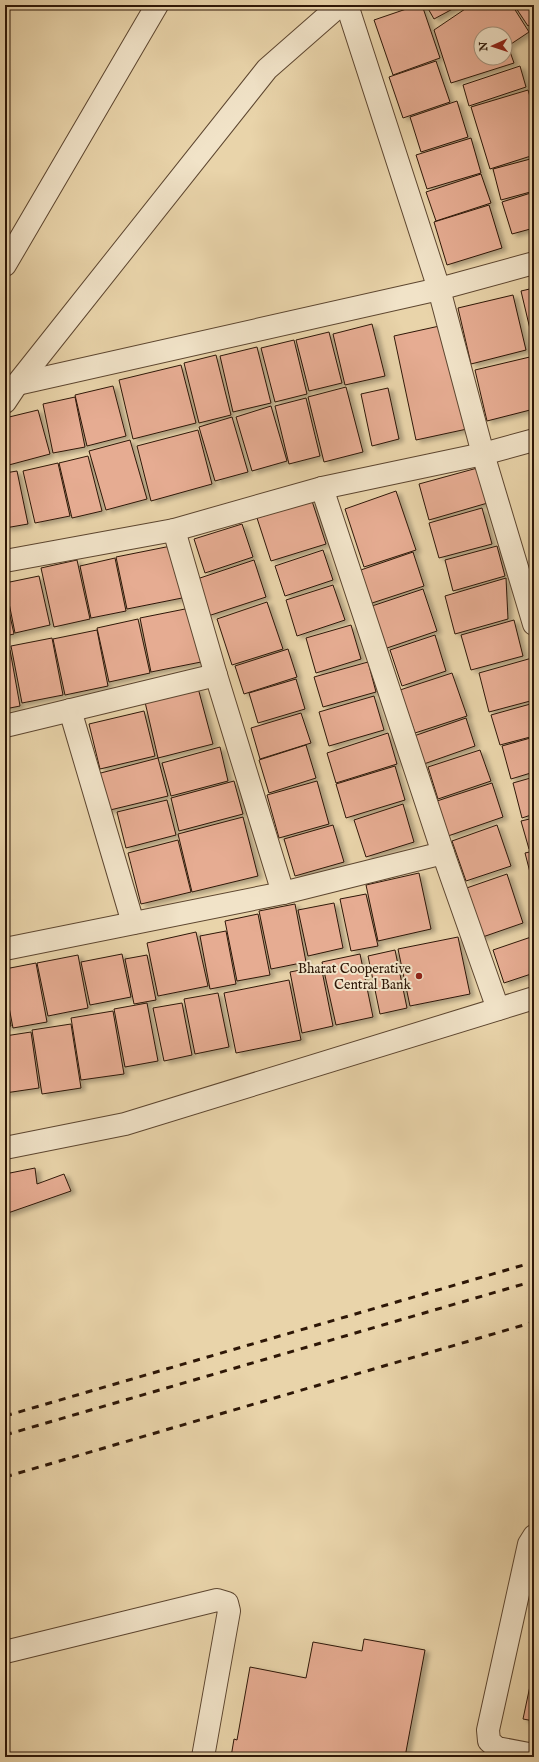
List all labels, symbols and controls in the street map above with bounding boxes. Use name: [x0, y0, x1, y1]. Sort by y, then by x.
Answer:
north arrow: [473, 26, 513, 66]
text: N: [477, 41, 491, 53]
place label: Bharat Cooperative Central Bank: [298, 960, 412, 994]
marker: Bharat Cooperative Central Bank: [414, 971, 424, 981]

